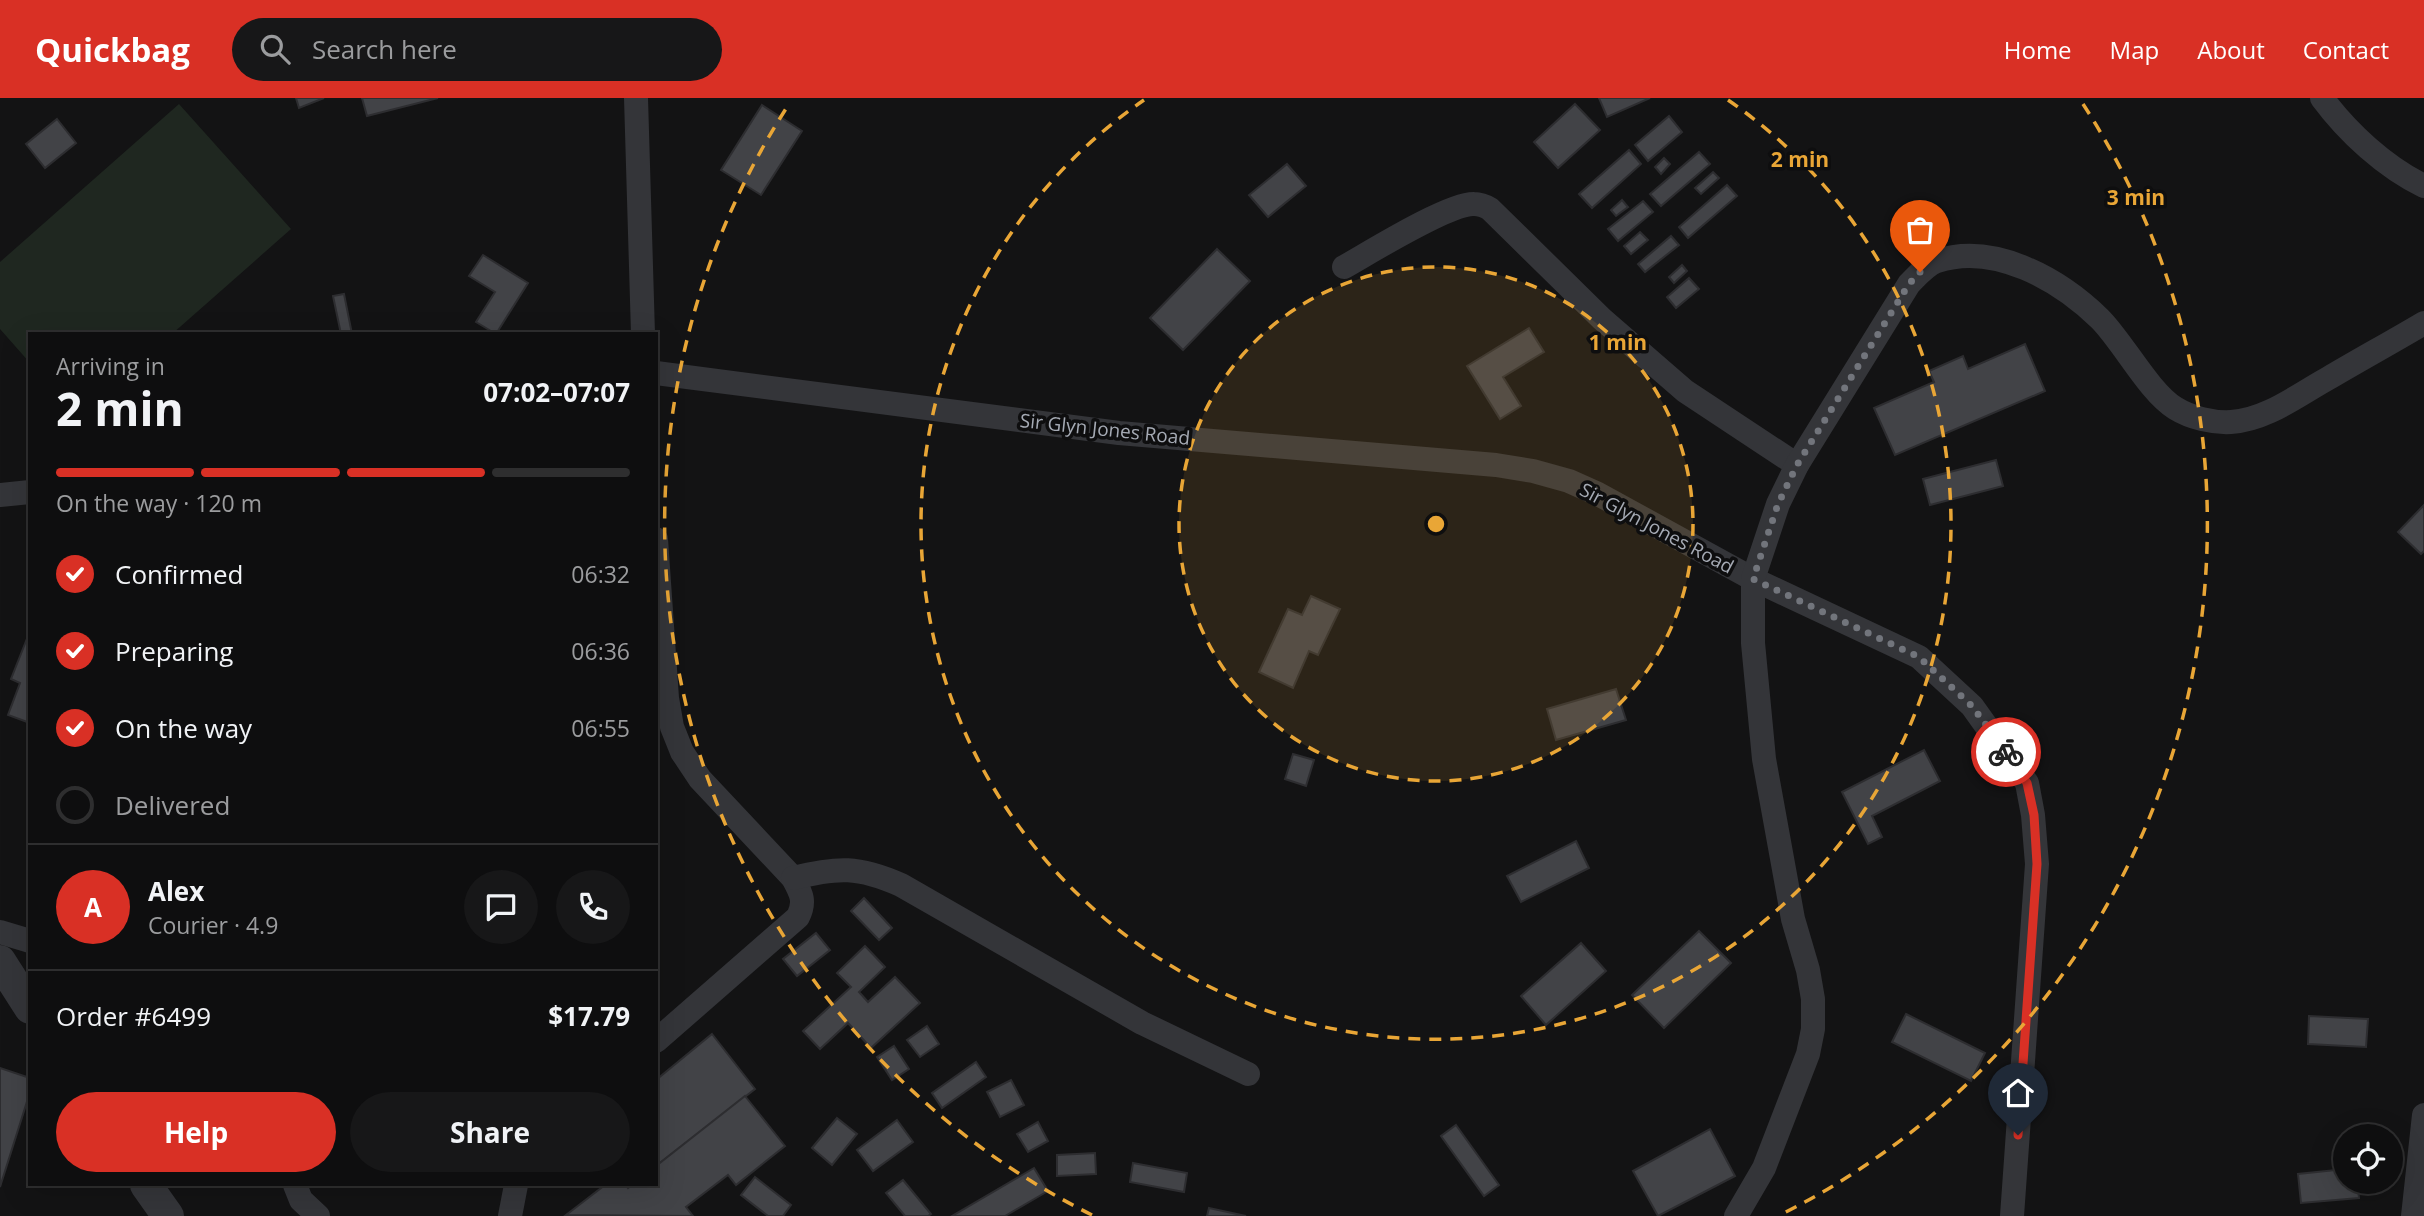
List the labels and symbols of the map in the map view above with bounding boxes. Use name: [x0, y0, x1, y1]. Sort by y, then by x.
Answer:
text: 2 min: [1771, 145, 1829, 173]
text: 3 min: [2107, 183, 2165, 211]
pin: [1890, 200, 1950, 272]
text: 1 min: [1589, 328, 1647, 356]
street label: Sir Glyn Jones Road: [1019, 407, 1191, 451]
street label: Sir Glyn Jones Road: [1575, 476, 1739, 580]
centre of rings: [1424, 512, 1448, 536]
courier: [1971, 717, 2041, 787]
pin: [1988, 1063, 2048, 1135]

